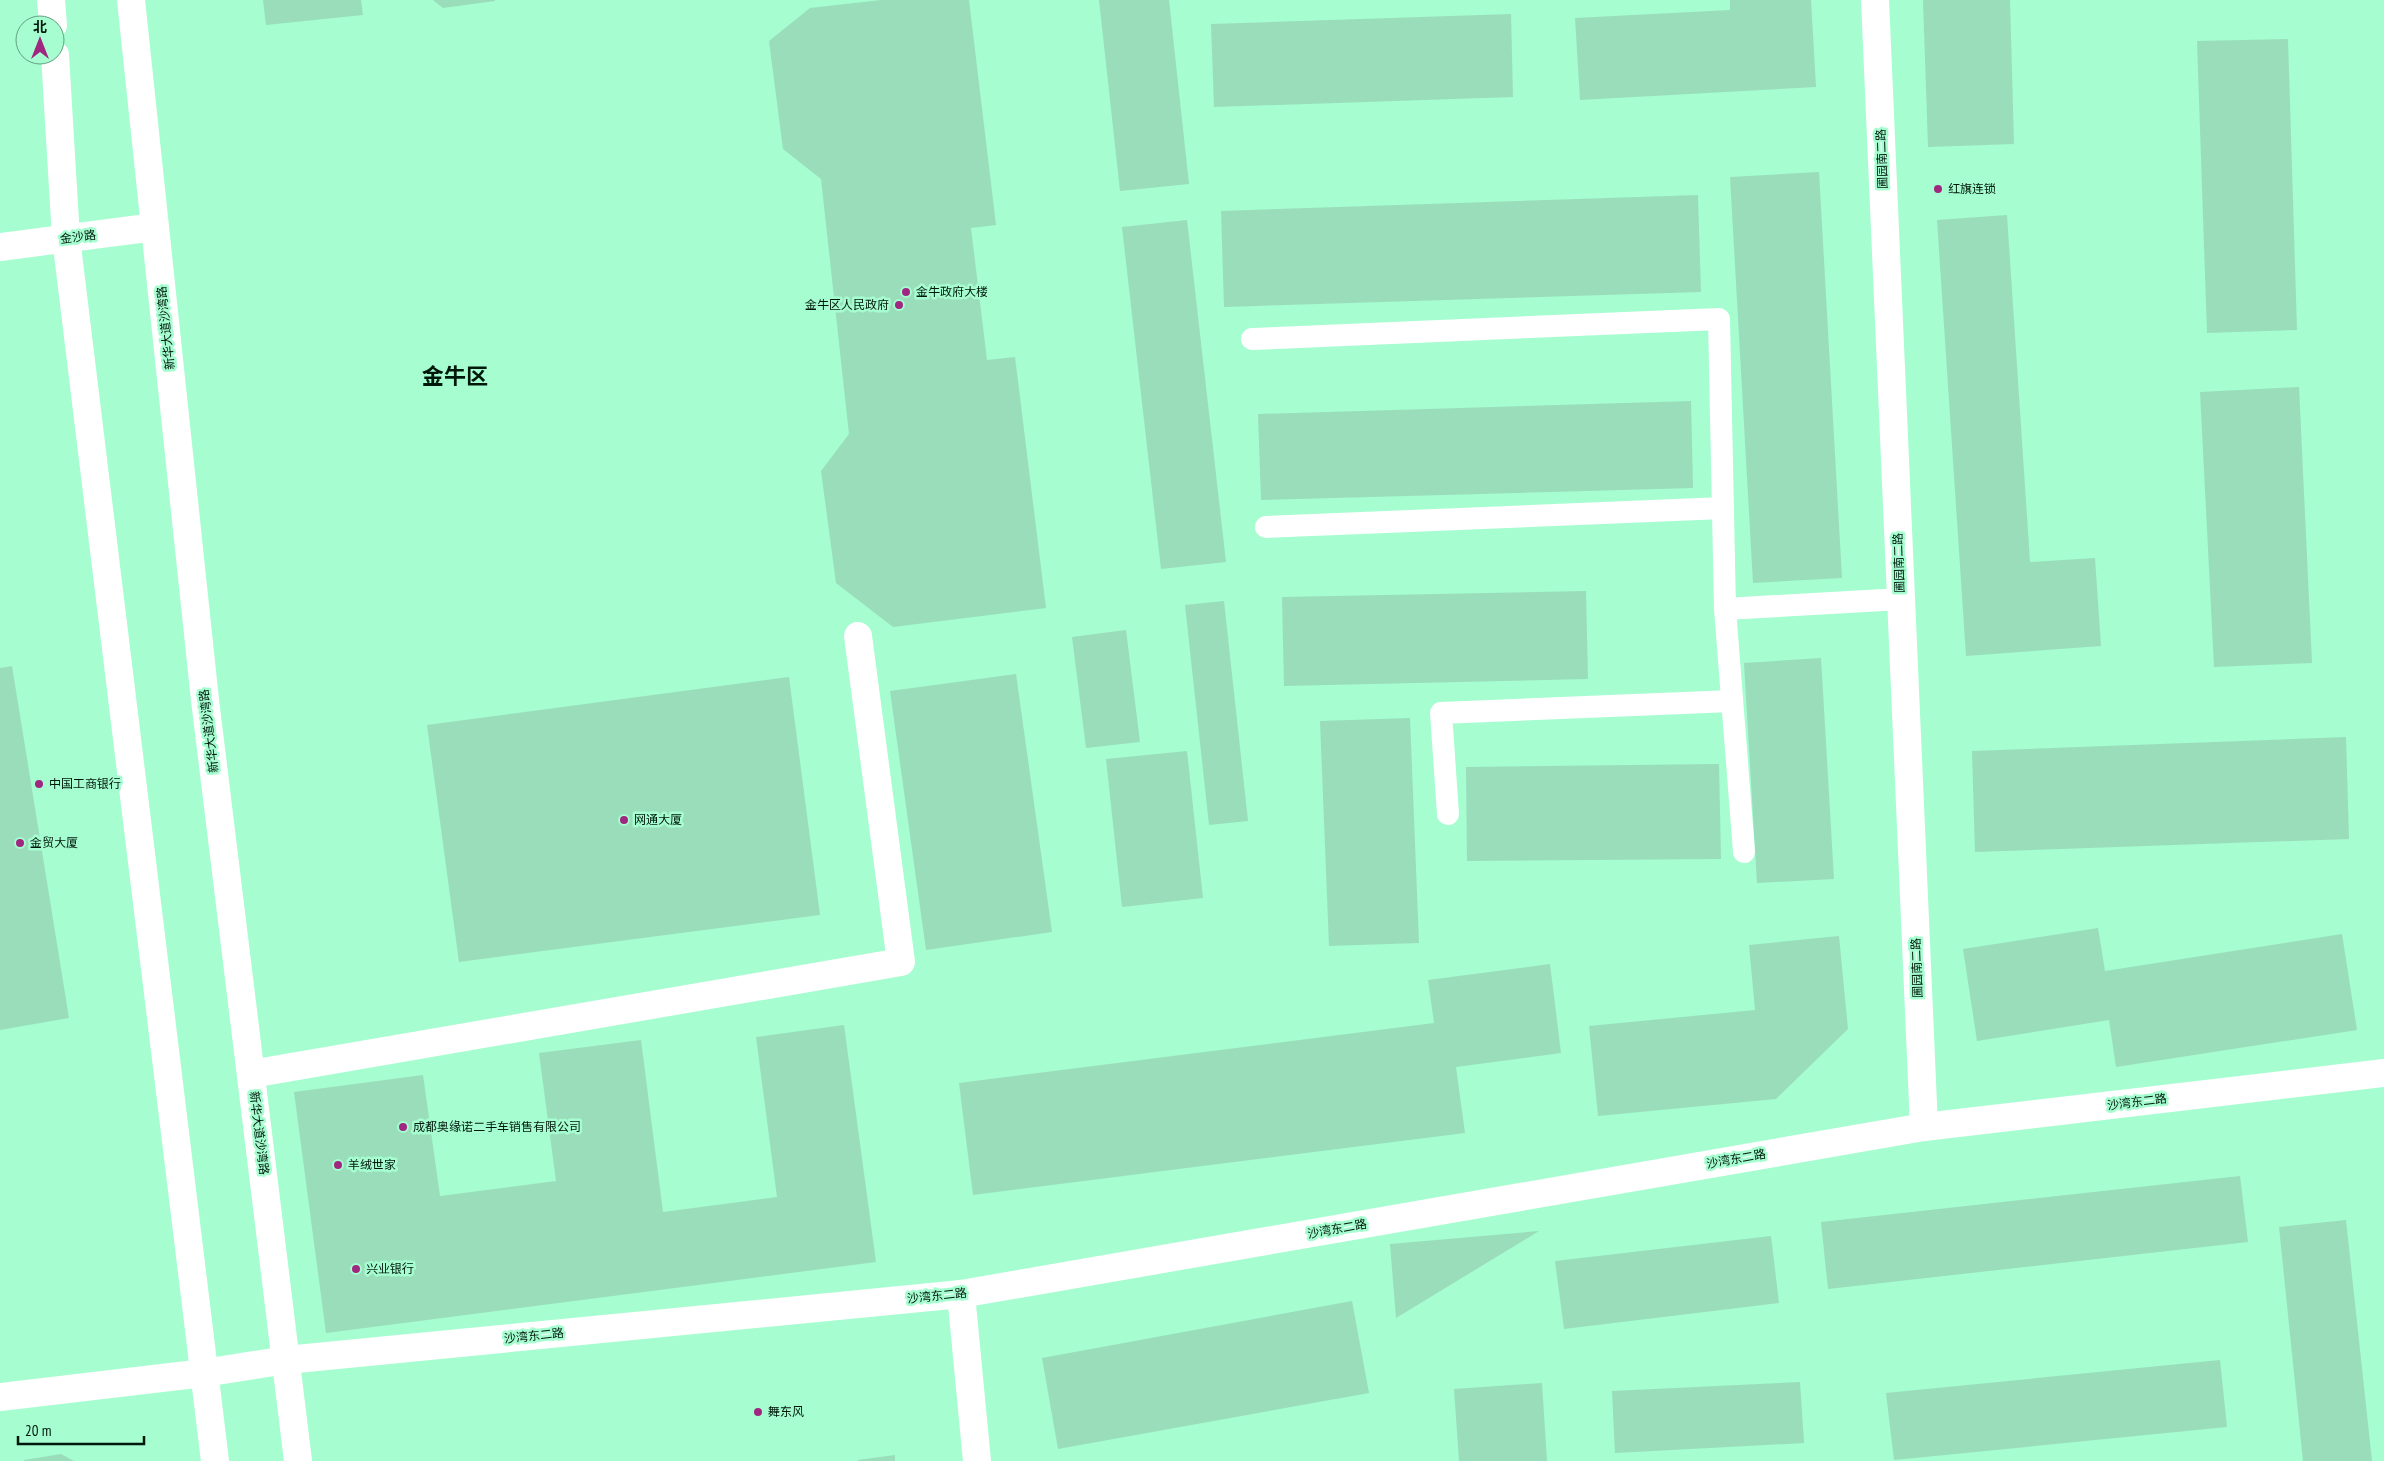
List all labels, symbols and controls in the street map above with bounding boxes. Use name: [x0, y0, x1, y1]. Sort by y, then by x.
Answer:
north arrow: [15, 15, 65, 65]
text: 北: [33, 18, 47, 36]
street label: 圃园南二路: [1873, 129, 1890, 189]
place label: 红旗连锁: [1948, 181, 1996, 196]
marker: 红旗连锁: [1932, 183, 1944, 195]
street label: 金沙路: [59, 227, 97, 246]
place label: 金牛政府大楼: [916, 284, 988, 299]
street label: 新华大道沙湾路: [154, 285, 177, 371]
marker: 金牛政府大楼: [900, 286, 912, 298]
place label: 金牛区人民政府: [805, 297, 889, 312]
marker: 金牛区人民政府: [893, 299, 905, 311]
district label: 金牛区: [422, 362, 488, 390]
street label: 圃园南二路: [1890, 533, 1907, 593]
street label: 新华大道沙湾路: [196, 688, 221, 774]
place label: 中国工商银行: [49, 776, 121, 791]
marker: 中国工商银行: [33, 778, 45, 790]
place label: 网通大厦: [634, 812, 682, 827]
marker: 网通大厦: [618, 814, 630, 826]
place label: 金贸大厦: [30, 835, 78, 850]
marker: 金贸大厦: [14, 837, 26, 849]
street label: 圃园南二路: [1908, 938, 1925, 998]
street label: 新华大道沙湾路: [247, 1090, 272, 1176]
street label: 沙湾东二路: [2106, 1090, 2168, 1113]
place label: 成都奥缘诺二手车销售有限公司: [413, 1119, 581, 1134]
marker: 成都奥缘诺二手车销售有限公司: [397, 1121, 409, 1133]
street label: 沙湾东二路: [1705, 1146, 1767, 1171]
place label: 羊绒世家: [348, 1157, 396, 1172]
marker: 羊绒世家: [332, 1159, 344, 1171]
street label: 沙湾东二路: [1306, 1216, 1368, 1241]
place label: 兴业银行: [366, 1261, 414, 1276]
marker: 兴业银行: [350, 1263, 362, 1275]
street label: 沙湾东二路: [906, 1285, 968, 1306]
street label: 沙湾东二路: [503, 1325, 565, 1346]
place label: 舞东风: [768, 1404, 804, 1419]
marker: 舞东风: [752, 1406, 764, 1418]
scale bar: [18, 1414, 144, 1446]
text: 20 m: [25, 1421, 51, 1440]

